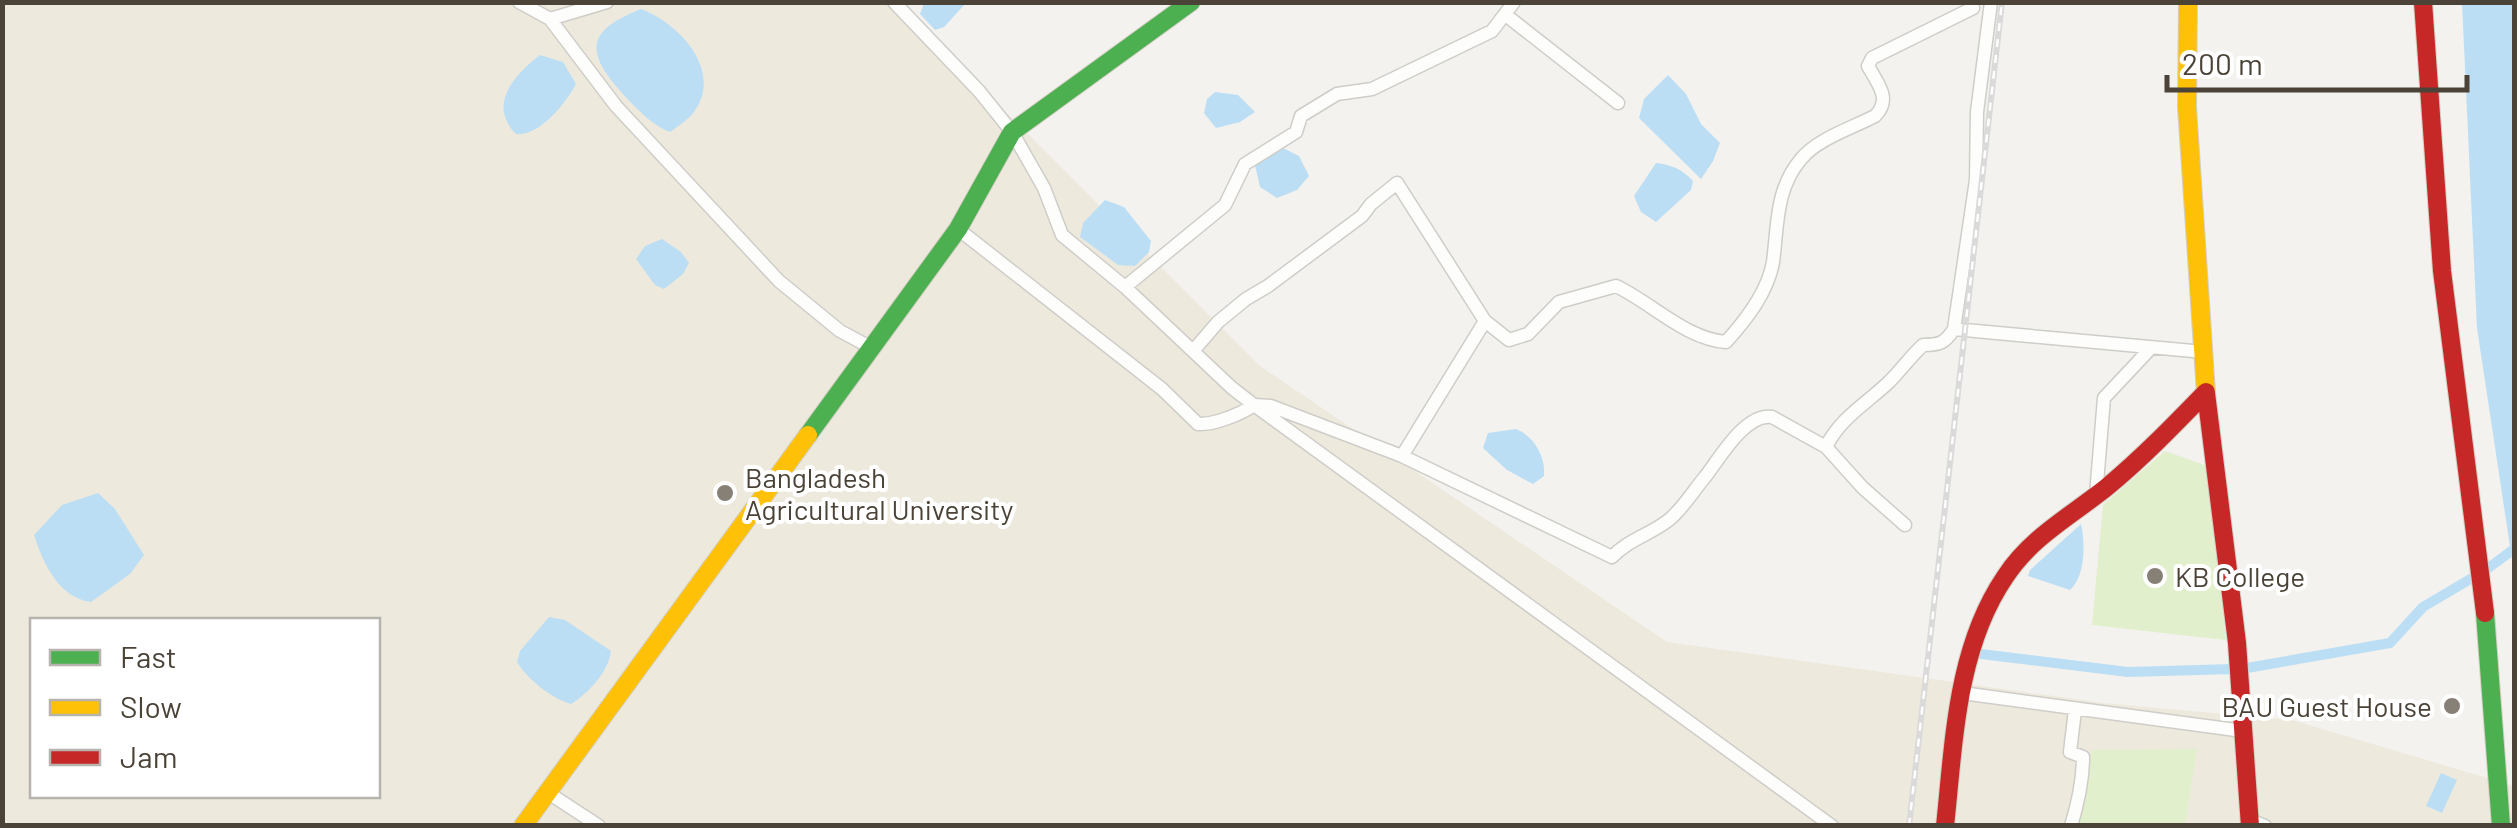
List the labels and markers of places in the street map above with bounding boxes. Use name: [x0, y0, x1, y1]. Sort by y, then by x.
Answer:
place label: Bangladesh Agricultural University: [745, 460, 1013, 526]
marker: Bangladesh Agricultural University: [714, 482, 736, 504]
place label: KB College: [2175, 559, 2305, 593]
marker: KB College: [2144, 565, 2166, 587]
place label: BAU Guest House: [2221, 689, 2432, 723]
marker: BAU Guest House: [2441, 695, 2463, 717]

